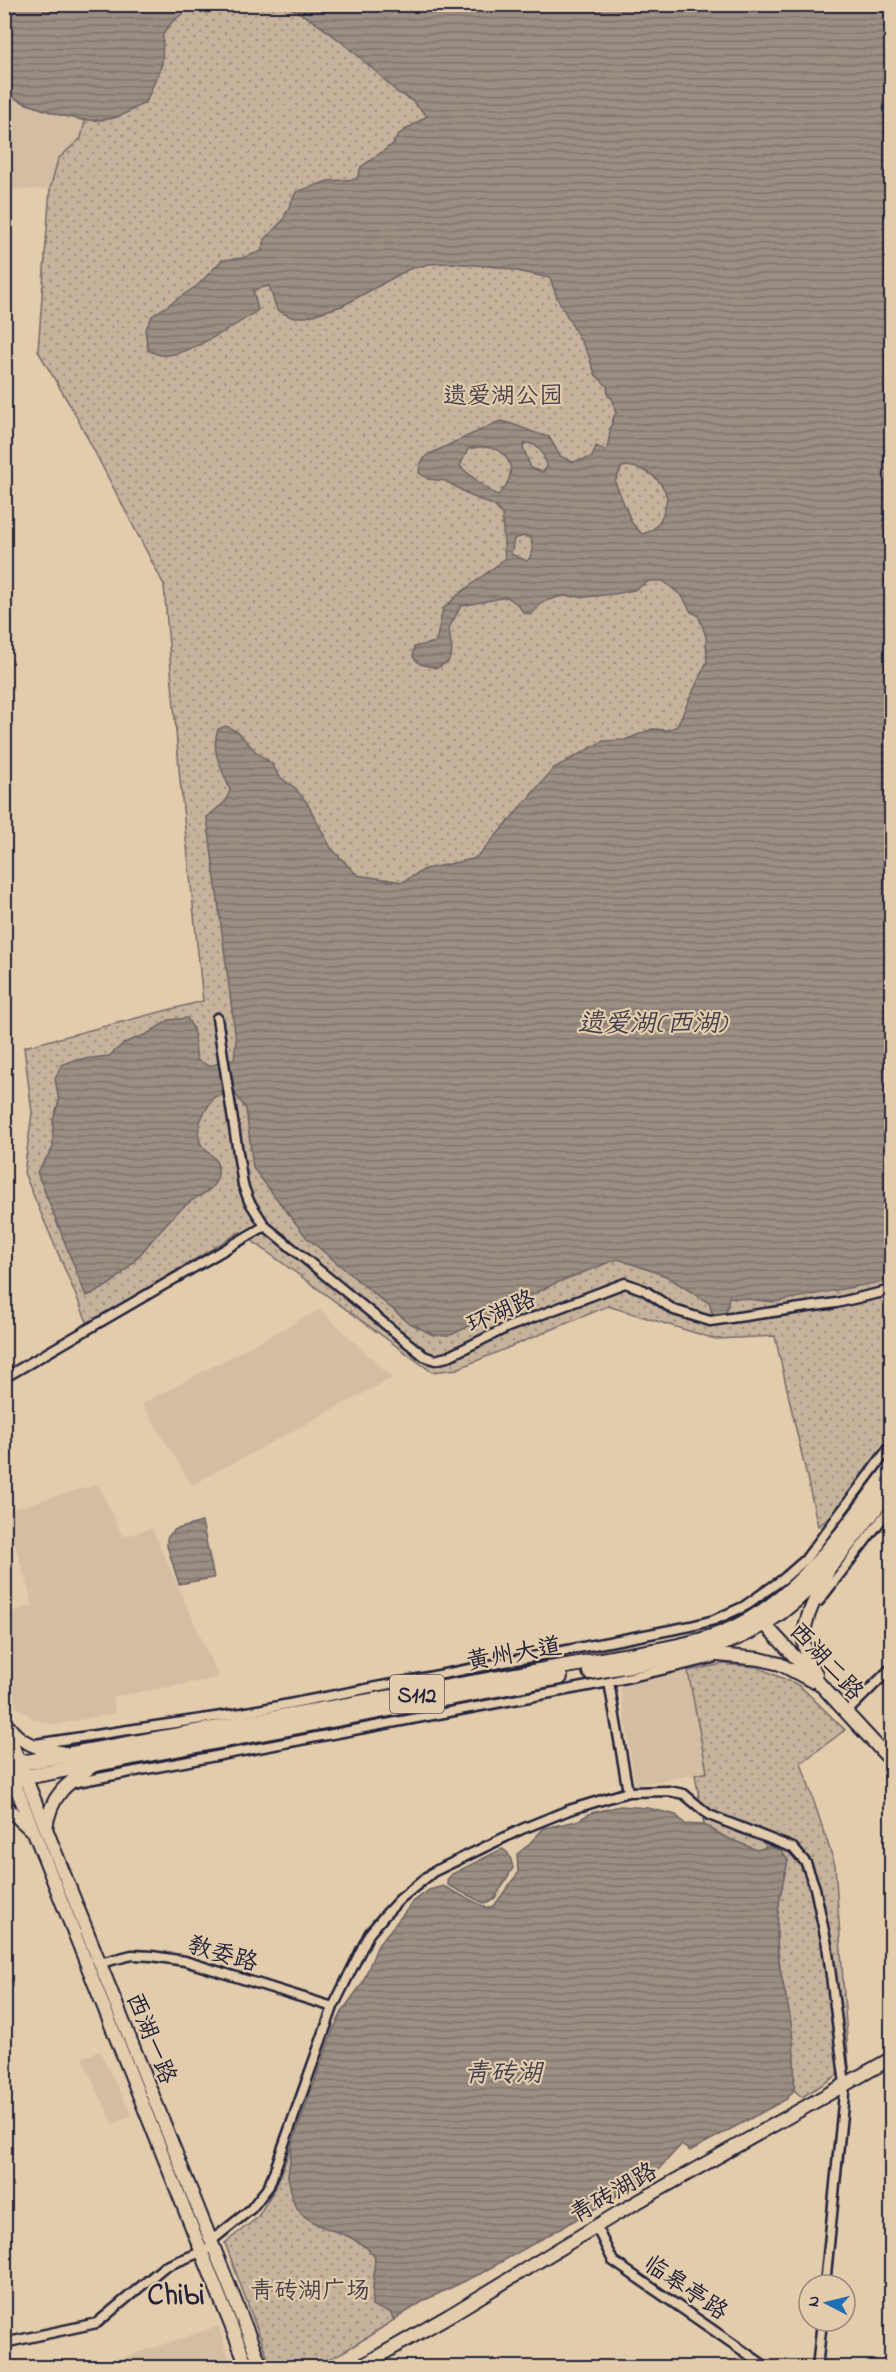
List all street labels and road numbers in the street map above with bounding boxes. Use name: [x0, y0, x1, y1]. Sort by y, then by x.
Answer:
street label: 环湖路: [462, 1283, 542, 1344]
street label: 西湖二路: [780, 1616, 871, 1710]
street label: 黄州大道: [464, 1630, 565, 1681]
road number: S112: [390, 1675, 444, 1713]
street label: 教委路: [183, 1929, 262, 1982]
street label: 西湖一路: [115, 1988, 184, 2090]
street label: 青砖湖路: [564, 2155, 665, 2233]
street label: 临皋亭路: [635, 2248, 734, 2330]

